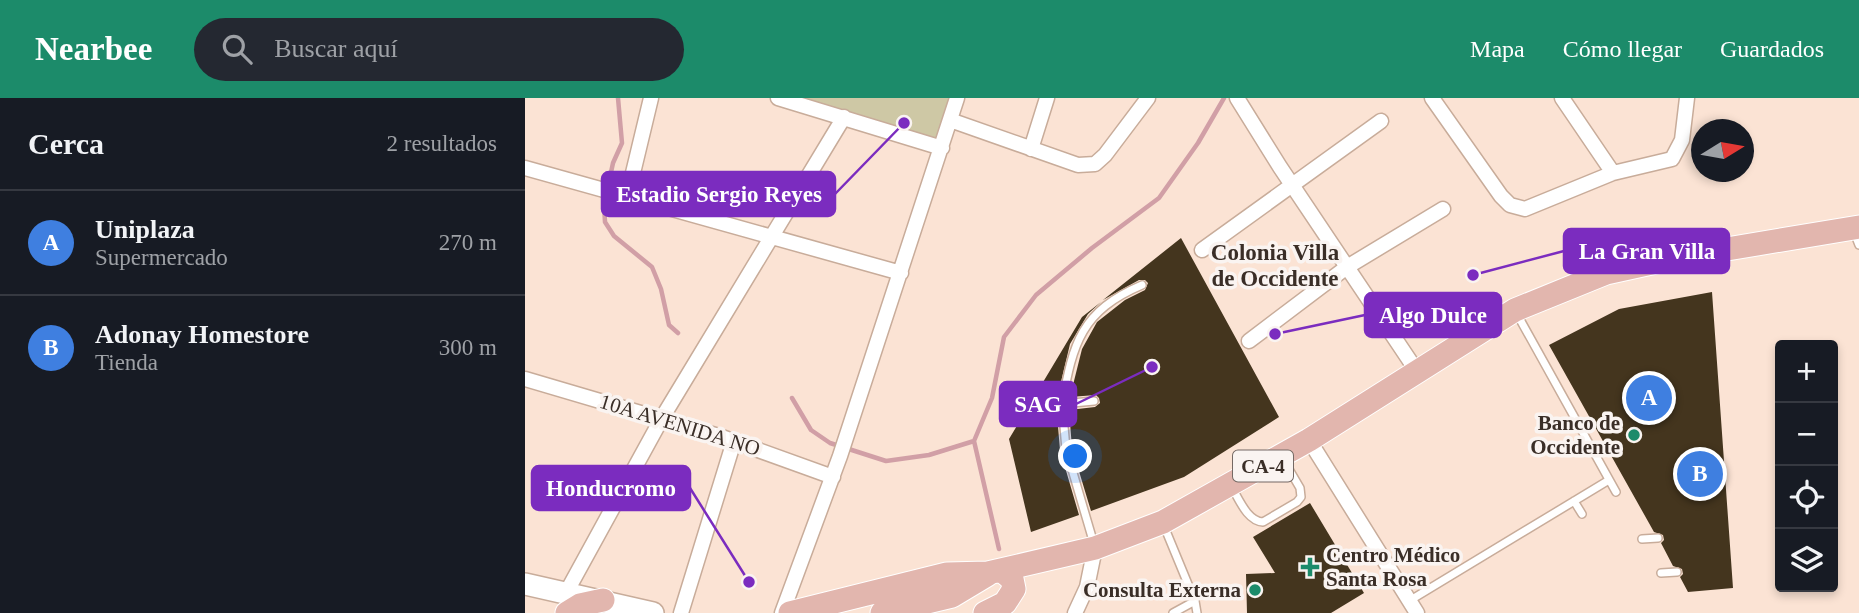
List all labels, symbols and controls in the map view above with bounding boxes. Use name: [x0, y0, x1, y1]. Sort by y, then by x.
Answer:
search box: [194, 18, 684, 81]
icon: search: [218, 30, 256, 68]
text: Nearbee: [35, 31, 152, 67]
text: Buscar aquí: [274, 34, 398, 63]
text: Mapa: [1470, 36, 1525, 62]
text: Cómo llegar: [1563, 36, 1682, 62]
text: Guardados: [1720, 36, 1824, 62]
north arrow: [1691, 119, 1754, 182]
text: Cerca: [28, 127, 104, 160]
text: 2 resultados: [386, 131, 497, 156]
callout: Estadio Sergio Reyes: [602, 172, 835, 216]
text: Estadio Sergio Reyes: [616, 182, 822, 207]
text: Uniplaza: [95, 215, 195, 244]
callout: La Gran Villa: [1564, 229, 1729, 273]
text: A: [43, 230, 59, 255]
text: 270 m: [439, 230, 497, 255]
text: La Gran Villa: [1579, 239, 1716, 264]
district label: Colonia Villa de Occidente: [1211, 240, 1340, 291]
text: Supermercado: [95, 245, 228, 270]
callout: Algo Dulce: [1365, 293, 1501, 337]
text: Algo Dulce: [1379, 303, 1487, 328]
text: Adonay Homestore: [95, 320, 309, 349]
text: B: [43, 335, 59, 360]
text: 300 m: [439, 335, 497, 360]
map controls: [1775, 340, 1838, 592]
button: +: [1775, 340, 1838, 403]
text: Tienda: [95, 350, 158, 375]
pin: A: [1626, 372, 1672, 424]
callout: SAG: [1000, 382, 1076, 426]
street label: 10A AVENIDA NO: [597, 389, 763, 461]
text: SAG: [1014, 392, 1062, 417]
button: −: [1775, 403, 1838, 466]
place label: Banco de Occidente: [1530, 411, 1620, 459]
marker: Banco de Occidente: [1626, 427, 1642, 443]
your location: [1058, 439, 1092, 473]
pin: B: [1677, 448, 1723, 500]
road number: CA-4: [1233, 450, 1293, 482]
callout: Honducromo: [532, 466, 690, 510]
button: locate: [1775, 466, 1838, 529]
text: Honducromo: [546, 476, 676, 501]
button: layers: [1775, 529, 1838, 592]
place label: Centro Médico Santa Rosa: [1326, 543, 1460, 591]
marker: Centro Médico Santa Rosa: [1300, 557, 1320, 577]
place label: Consulta Externa: [1083, 578, 1241, 602]
marker: Consulta Externa: [1247, 582, 1263, 598]

